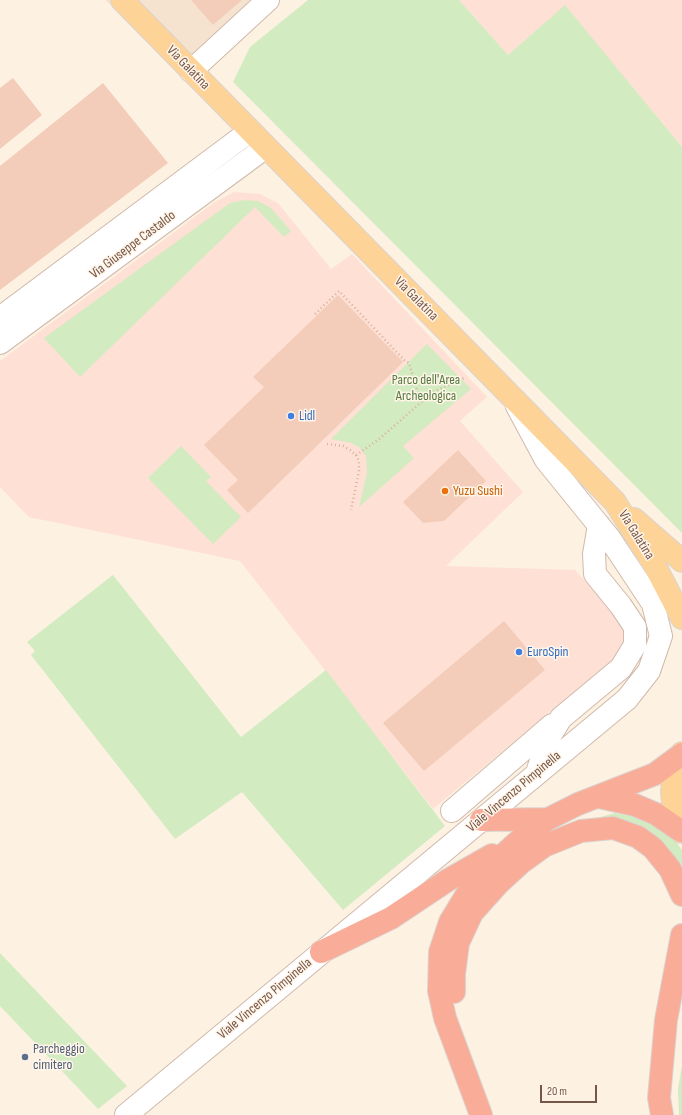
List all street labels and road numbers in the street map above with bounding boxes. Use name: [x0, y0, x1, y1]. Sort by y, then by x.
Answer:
street label: Via Galatina: [163, 42, 213, 94]
street label: Via Giuseppe Castaldo: [87, 207, 179, 283]
street label: Via Galatina: [391, 274, 441, 324]
street label: Via Galatina: [614, 507, 658, 563]
street label: Viale Vincenzo Pimpinella: [463, 748, 565, 836]
street label: Viale Vincenzo Pimpinella: [214, 955, 316, 1043]

